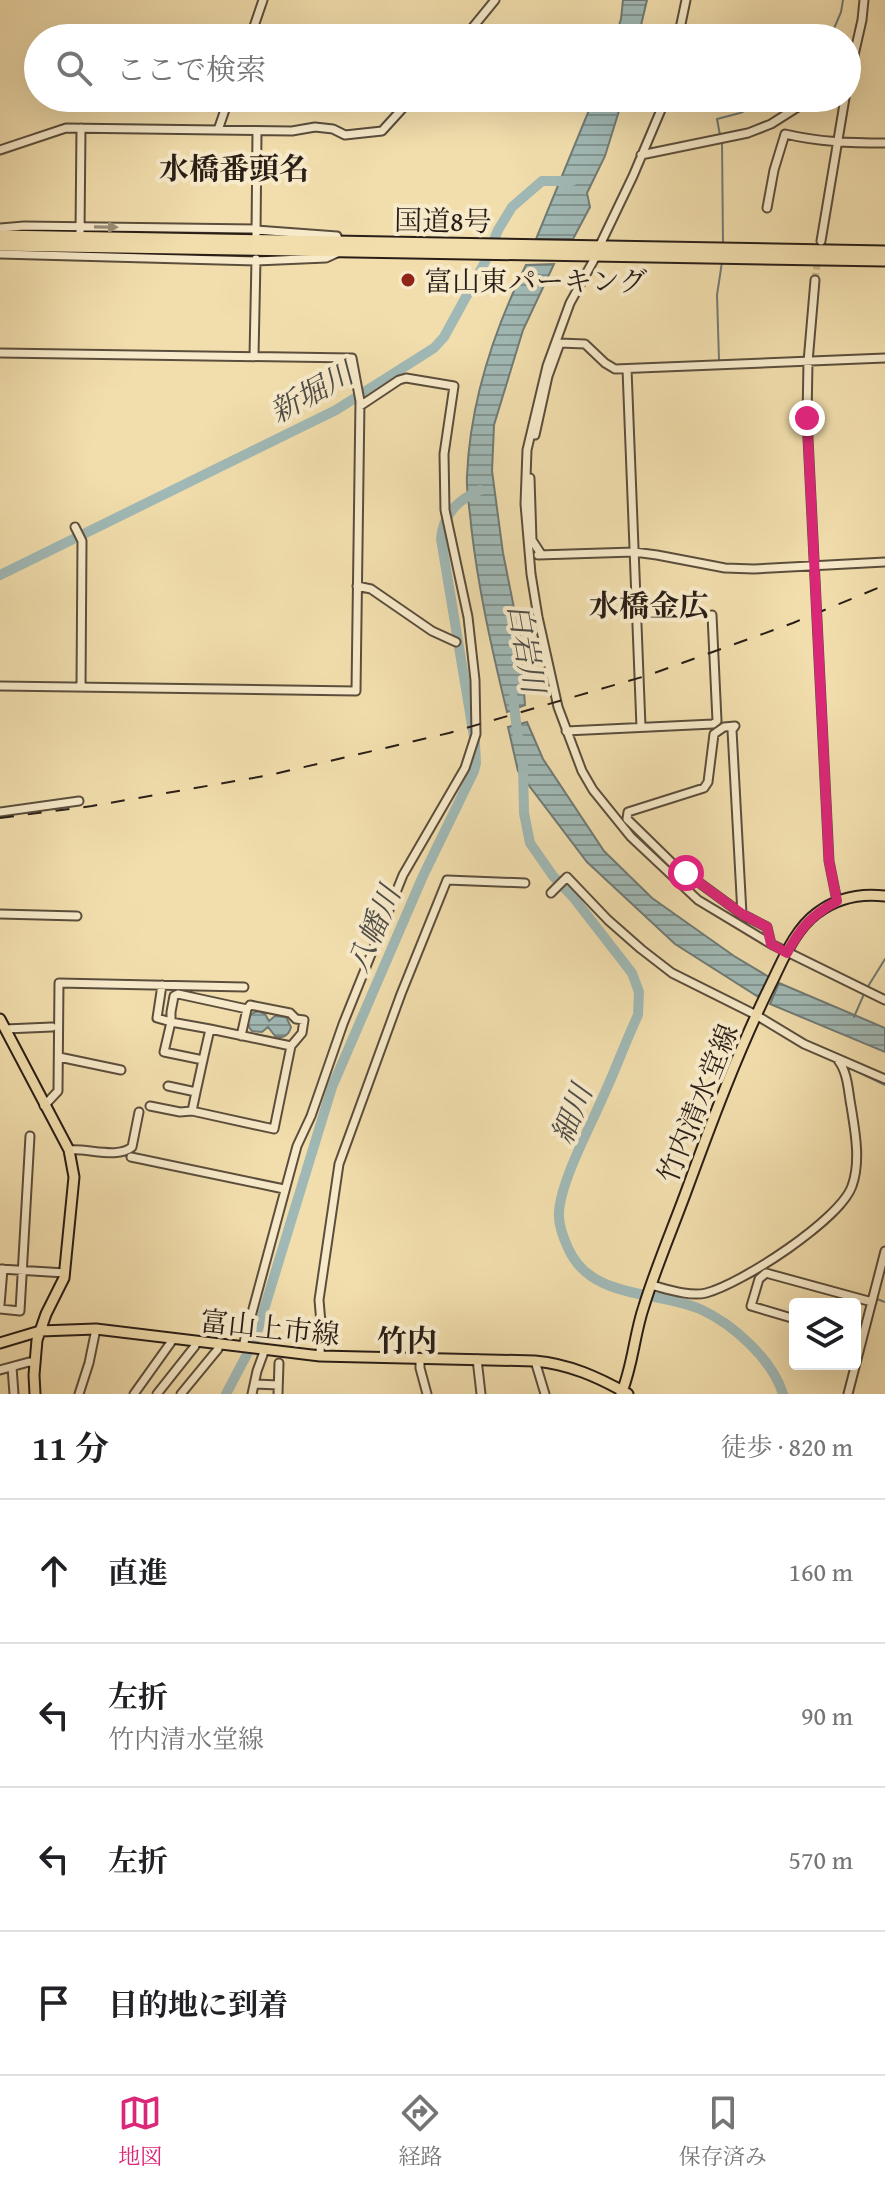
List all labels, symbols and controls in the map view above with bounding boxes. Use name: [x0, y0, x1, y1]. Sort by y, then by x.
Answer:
search box: [24, 24, 861, 112]
icon: search: [52, 46, 96, 90]
text: ここで検索: [116, 47, 266, 91]
district label: 水橋番頭名: [159, 146, 309, 190]
street label: 国道8号: [394, 199, 492, 241]
one-way arrow: [94, 220, 119, 233]
place label: 富山東パーキング: [424, 260, 647, 301]
marker: 富山東パーキング: [399, 271, 417, 289]
water label: 新堀川: [261, 349, 364, 433]
route end: [789, 400, 825, 436]
district label: 水橋金広: [589, 583, 709, 627]
water label: 白岩川: [498, 600, 557, 699]
route start: [668, 855, 704, 891]
water label: 八幡川: [335, 876, 412, 979]
street label: 竹内清水堂線: [647, 1017, 747, 1189]
water label: 細川: [539, 1075, 604, 1150]
map controls: [789, 1298, 861, 1370]
button: layers: [789, 1298, 861, 1370]
street label: 富山上市線: [198, 1299, 342, 1355]
district label: 竹内: [377, 1318, 437, 1362]
text: 11 分: [32, 1423, 109, 1472]
text: 徒歩 · 820 m: [721, 1427, 853, 1466]
icon: ahead: [32, 1549, 76, 1593]
text: 直進: [108, 1550, 168, 1594]
text: 160 m: [788, 1552, 853, 1591]
text: 左折: [108, 1674, 168, 1718]
icon: left: [32, 1693, 76, 1737]
text: 90 m: [801, 1696, 853, 1735]
text: 竹内清水堂線: [108, 1719, 264, 1758]
icon: left: [32, 1837, 76, 1881]
text: 左折: [108, 1838, 168, 1882]
text: 570 m: [788, 1840, 853, 1879]
icon: arrive: [32, 1981, 76, 2025]
text: 目的地に到着: [108, 1982, 288, 2026]
tab: 地図: [118, 2091, 162, 2172]
tab: 経路: [398, 2091, 443, 2172]
tab: 保存済み: [679, 2091, 767, 2172]

